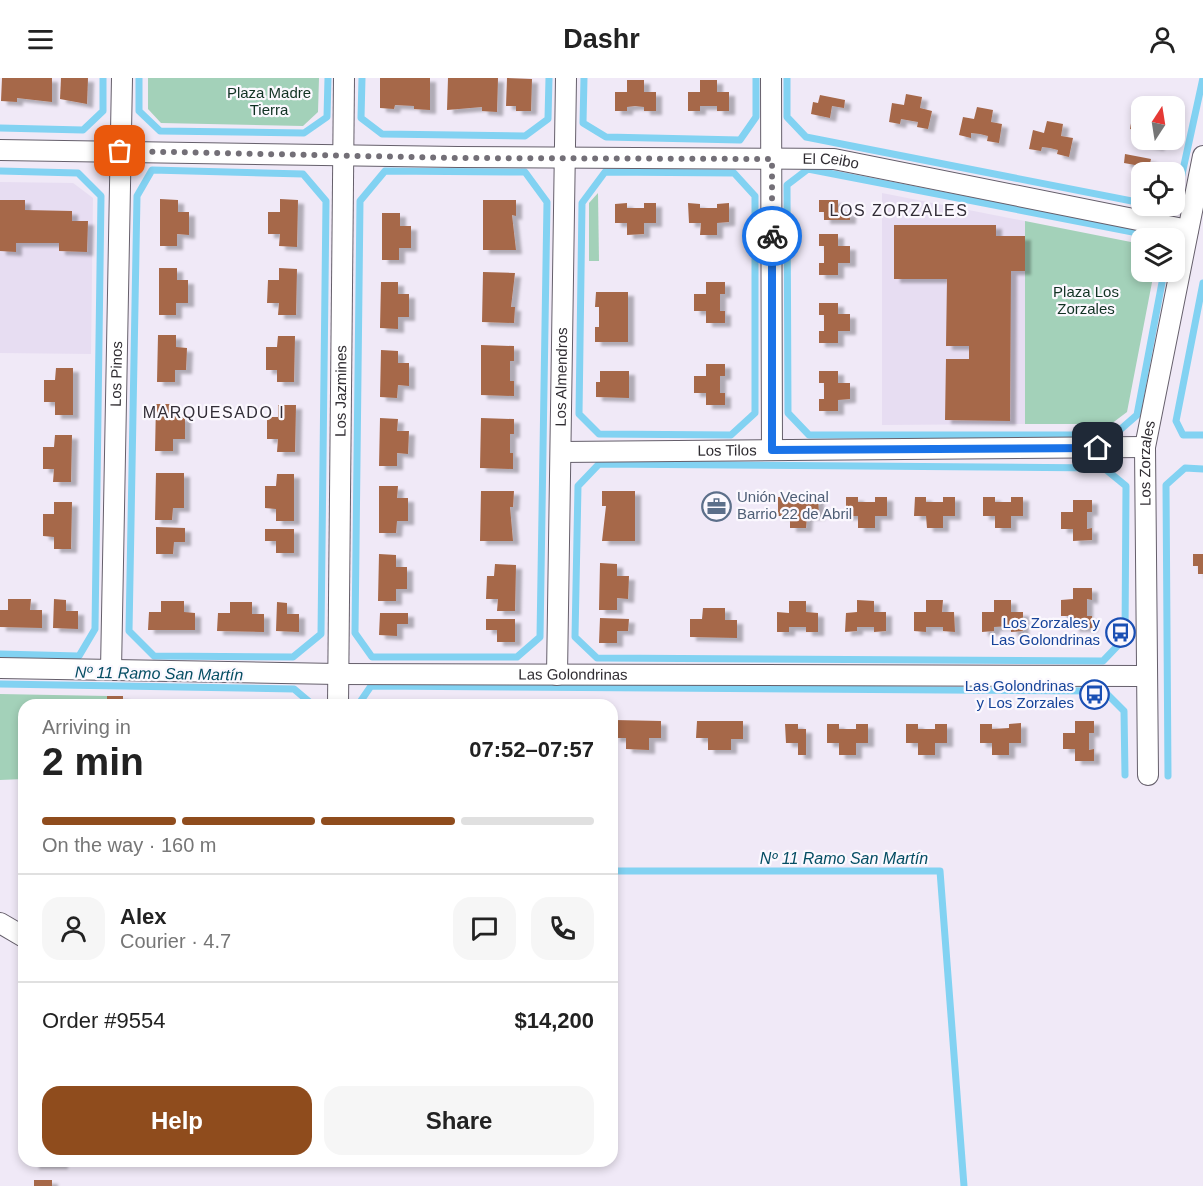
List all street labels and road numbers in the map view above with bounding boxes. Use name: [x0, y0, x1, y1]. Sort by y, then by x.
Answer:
street label: El Ceibo: [803, 150, 861, 172]
street label: Los Almendros: [552, 327, 570, 427]
street label: Los Pinos: [107, 341, 125, 407]
street label: Los Jazmines: [332, 345, 349, 437]
street label: Los Zorzales: [1136, 419, 1158, 506]
street label: Los Tilos: [697, 441, 757, 459]
street label: Las Golondrinas: [518, 665, 628, 683]

